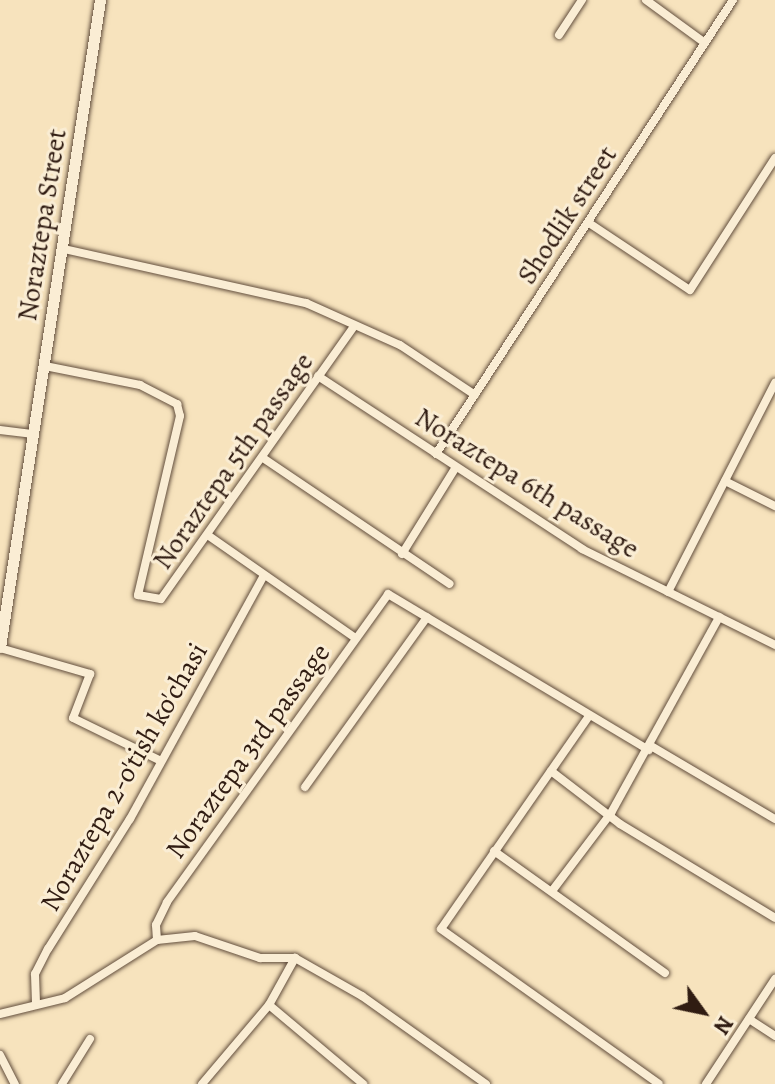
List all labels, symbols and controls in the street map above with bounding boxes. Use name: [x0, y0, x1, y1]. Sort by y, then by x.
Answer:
street label: Noraztepa Street: [10, 127, 74, 323]
street label: Shodlik street: [510, 140, 624, 290]
street label: Noraztepa 5th passage: [146, 346, 320, 576]
street label: Noraztepa 6th passage: [409, 400, 645, 566]
street label: Noraztepa 2-o'tish ko'chasi: [33, 637, 215, 917]
street label: Noraztepa 3rd passage: [159, 637, 337, 865]
north arrow: [663, 972, 743, 1052]
text: N: [706, 1010, 740, 1040]

